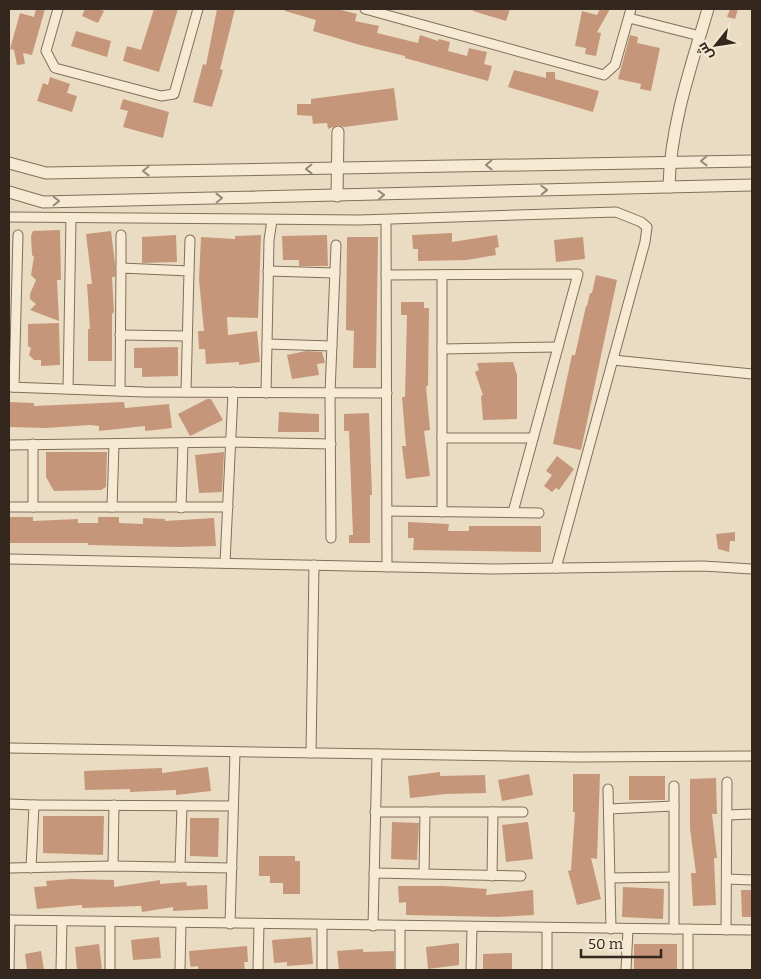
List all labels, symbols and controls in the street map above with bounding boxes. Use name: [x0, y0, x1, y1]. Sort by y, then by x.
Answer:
north arrow: [691, 20, 741, 70]
text: ش: [693, 39, 717, 63]
one-way arrow: [699, 156, 707, 166]
one-way arrow: [484, 160, 492, 171]
one-way arrow: [304, 164, 312, 174]
one-way arrow: [142, 166, 150, 176]
one-way arrow: [540, 185, 548, 196]
one-way arrow: [377, 189, 385, 200]
one-way arrow: [215, 193, 223, 204]
one-way arrow: [53, 196, 61, 207]
scale bar: [581, 926, 661, 958]
text: 50 m: [588, 935, 624, 953]

